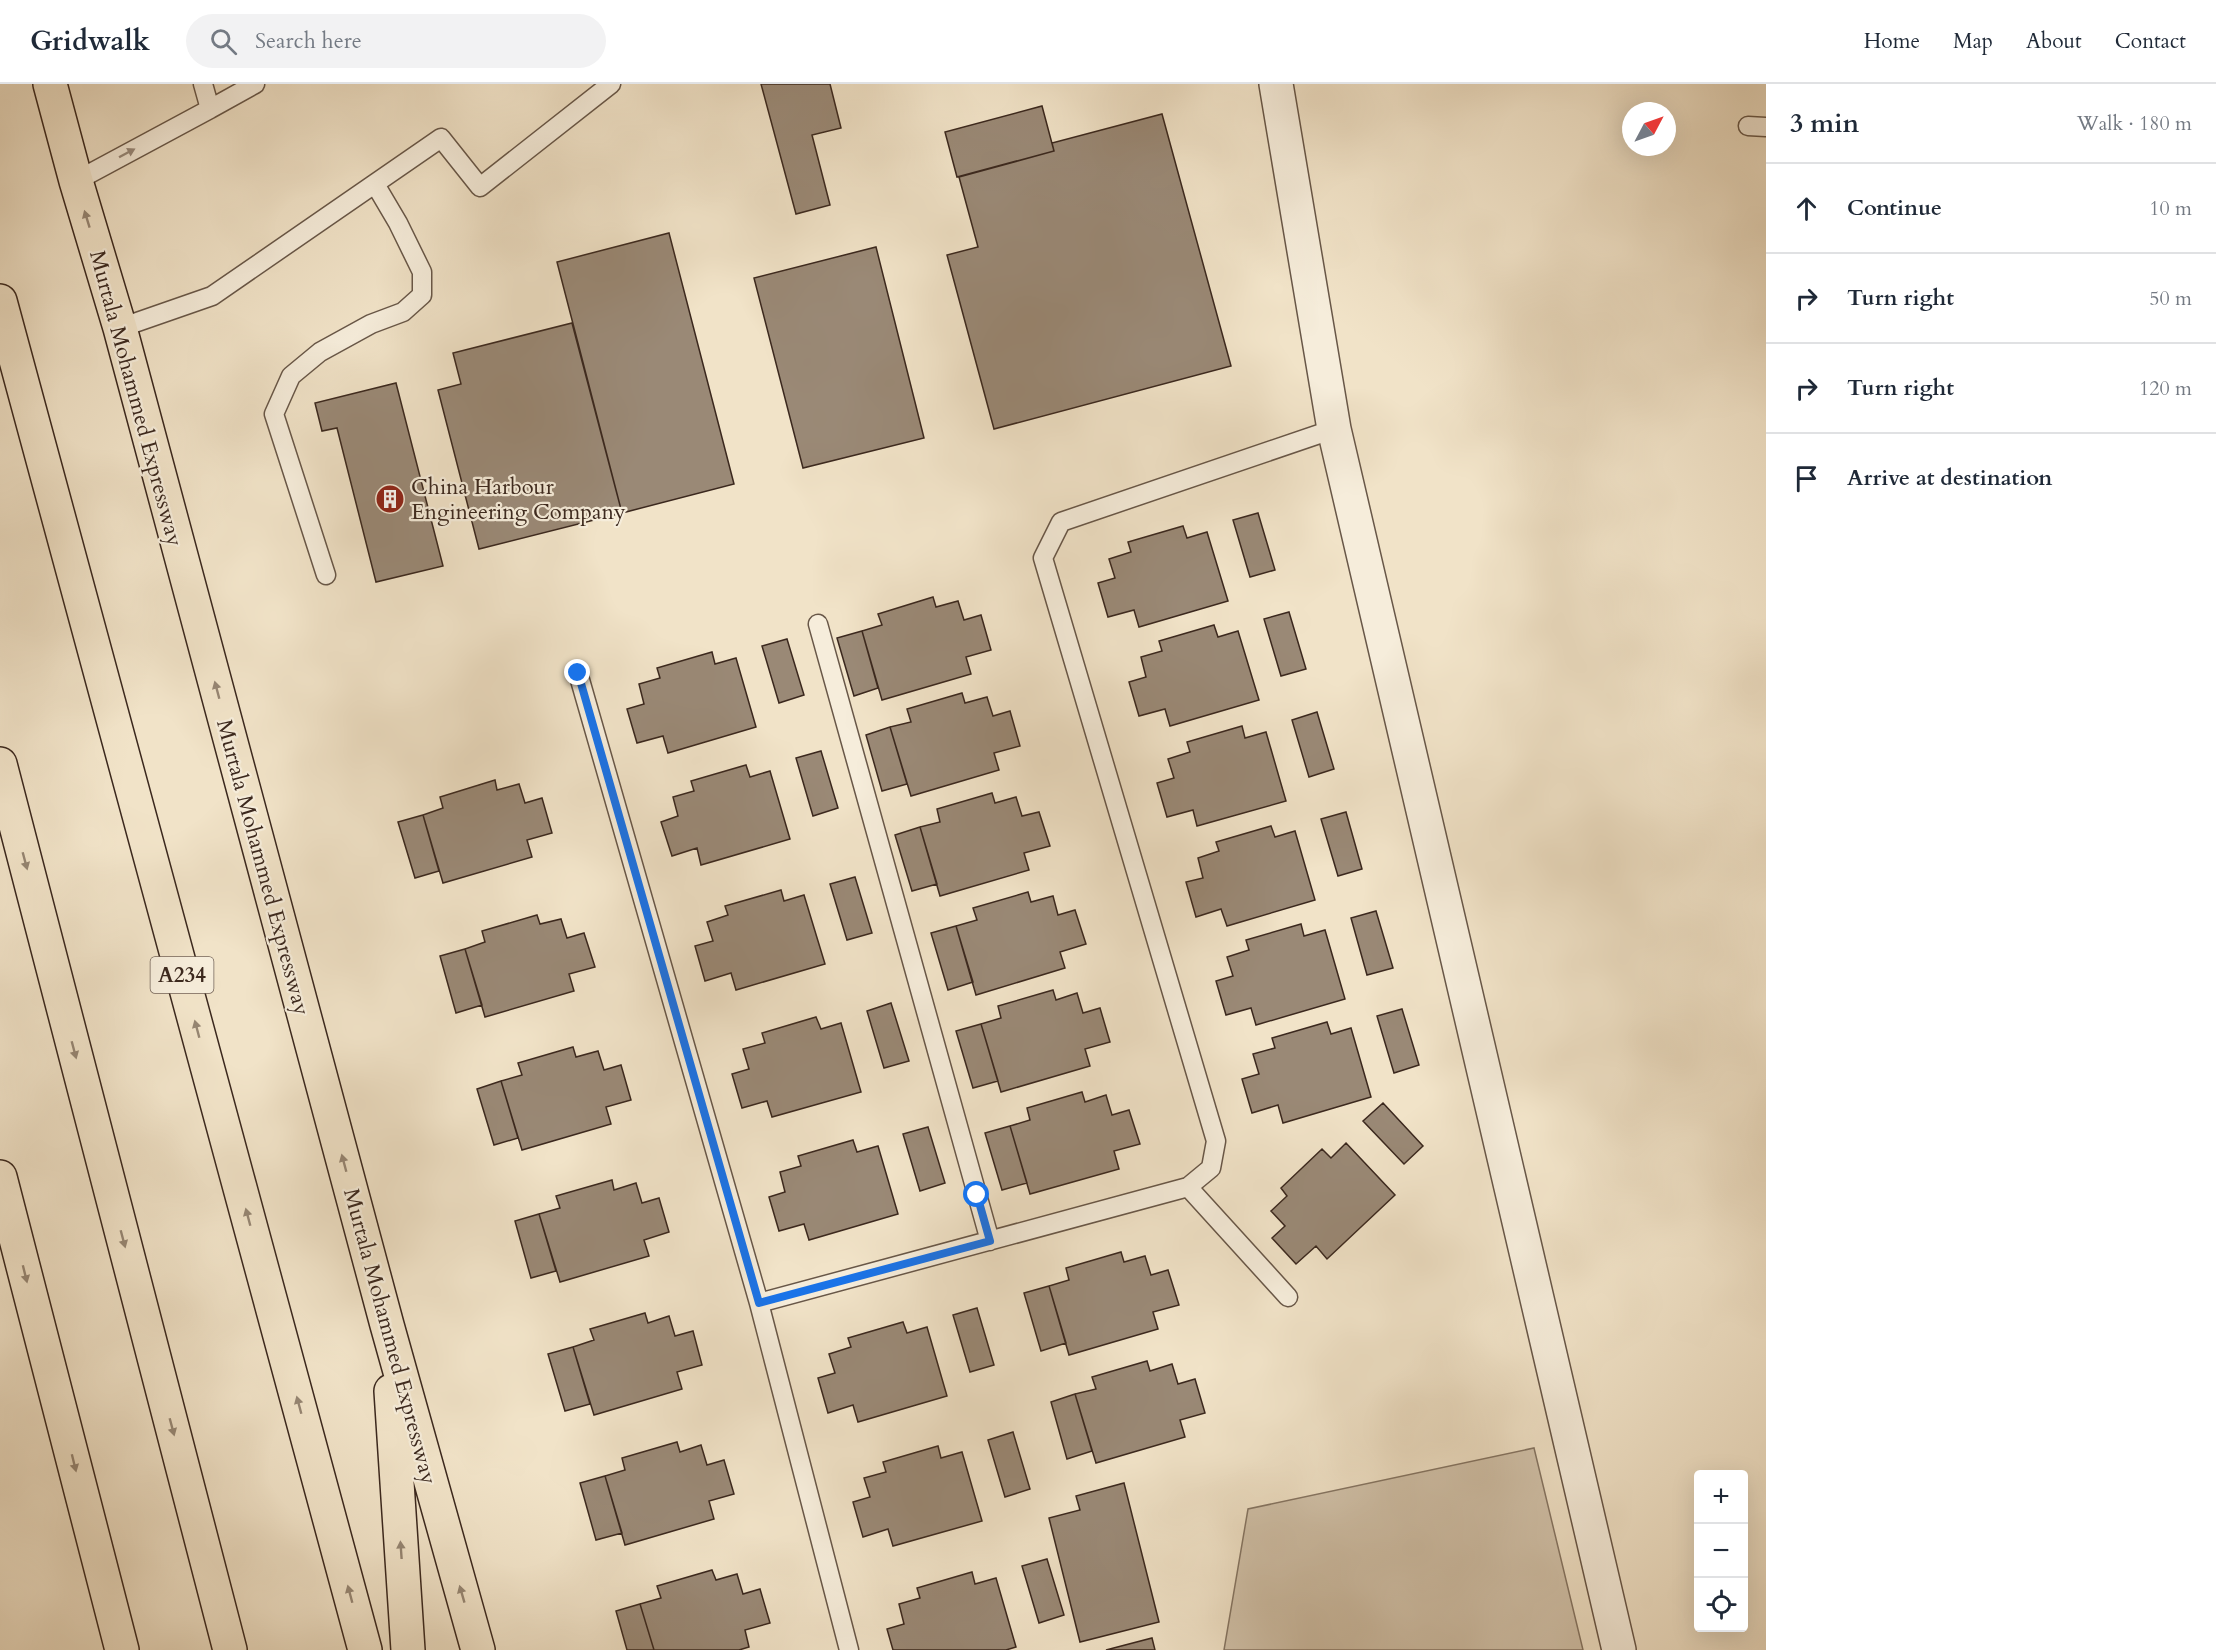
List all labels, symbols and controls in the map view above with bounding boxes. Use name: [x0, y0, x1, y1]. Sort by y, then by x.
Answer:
search box: [186, 14, 606, 68]
text: Gridwalk: [30, 22, 150, 60]
icon: search: [207, 25, 240, 58]
text: Search here: [255, 26, 362, 56]
text: Home: [1864, 27, 1920, 56]
text: Map: [1953, 27, 1993, 56]
text: About: [2026, 27, 2082, 56]
text: Contact: [2115, 27, 2186, 56]
north arrow: [1622, 102, 1676, 156]
text: 3 min: [1790, 106, 1859, 141]
text: Walk · 180 m: [2077, 110, 2192, 137]
one-way arrow: [119, 148, 136, 158]
icon: ahead: [1790, 192, 1823, 225]
text: Continue: [1847, 193, 1942, 223]
text: 10 m: [2149, 195, 2192, 222]
one-way arrow: [82, 210, 91, 228]
street label: Murtala Mohammed Expressway: [82, 247, 190, 550]
icon: right: [1790, 282, 1823, 315]
text: Turn right: [1847, 283, 1954, 313]
text: 50 m: [2149, 285, 2192, 312]
icon: right: [1790, 372, 1823, 405]
text: Turn right: [1847, 373, 1954, 403]
text: 120 m: [2139, 375, 2192, 402]
icon: arrive: [1790, 462, 1823, 495]
text: Arrive at destination: [1847, 463, 2052, 493]
place label: China Harbour Engineering Company: [411, 472, 626, 527]
building icon: China Harbour Engineering Company: [374, 483, 406, 515]
route end: [564, 659, 590, 685]
one-way arrow: [212, 681, 221, 699]
street label: Murtala Mohammed Expressway: [209, 716, 317, 1019]
one-way arrow: [21, 852, 31, 870]
road number: A234: [150, 957, 213, 993]
one-way arrow: [192, 1020, 201, 1038]
one-way arrow: [70, 1041, 80, 1059]
one-way arrow: [338, 1153, 348, 1172]
route start: [963, 1181, 989, 1207]
street label: Murtala Mohammed Expressway: [336, 1185, 444, 1488]
one-way arrow: [243, 1208, 252, 1226]
one-way arrow: [119, 1229, 129, 1248]
one-way arrow: [21, 1265, 31, 1283]
one-way arrow: [293, 1396, 303, 1414]
one-way arrow: [168, 1418, 178, 1436]
one-way arrow: [70, 1454, 79, 1472]
map controls: [1694, 1470, 1748, 1632]
button: +: [1694, 1470, 1748, 1524]
button: −: [1694, 1524, 1748, 1578]
one-way arrow: [397, 1540, 406, 1559]
button: locate: [1694, 1578, 1748, 1632]
one-way arrow: [344, 1584, 354, 1603]
one-way arrow: [457, 1585, 466, 1603]

